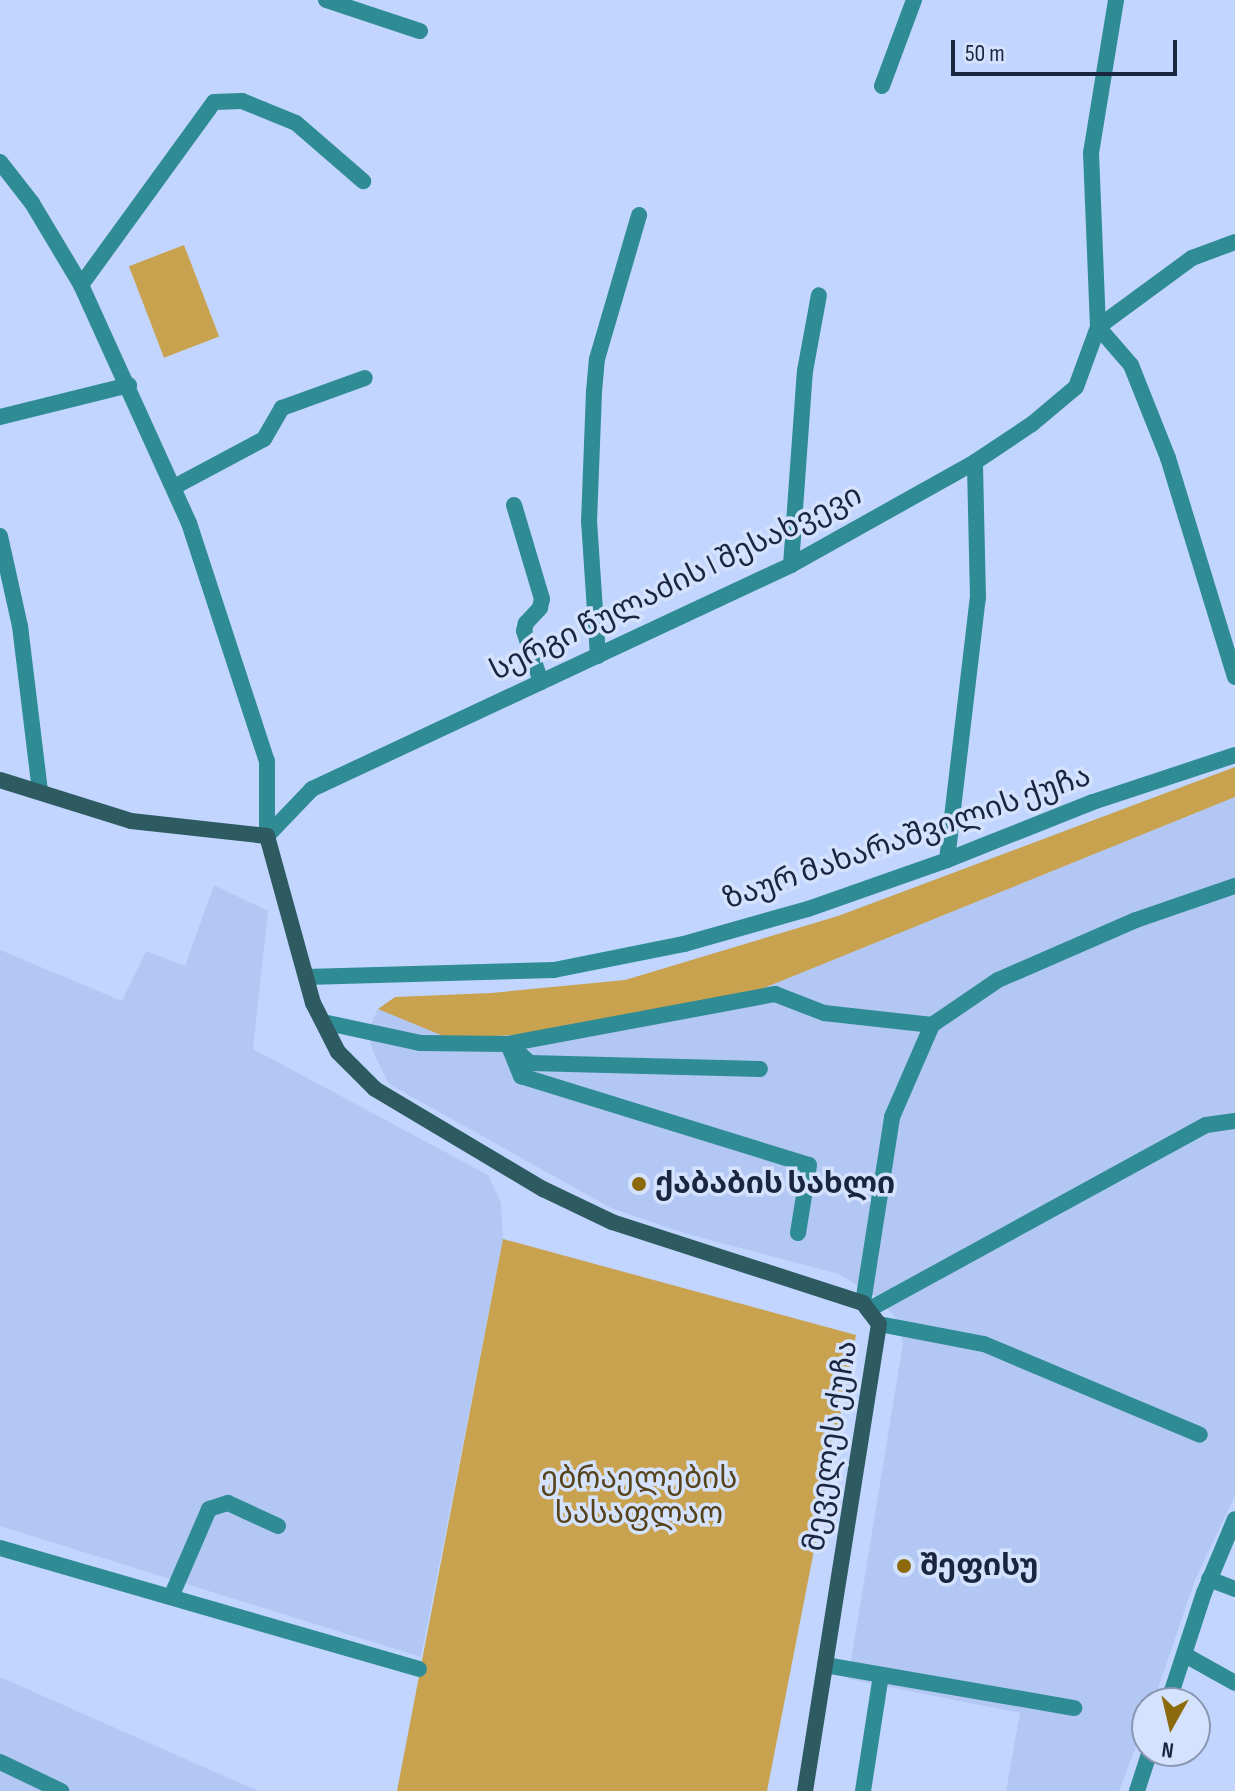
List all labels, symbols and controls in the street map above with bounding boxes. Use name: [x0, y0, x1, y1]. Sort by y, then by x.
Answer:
scale bar: [955, 24, 1181, 74]
text: 50 m: [965, 39, 1005, 68]
street label: სერგი წულაძის I შესახვევი: [484, 477, 868, 689]
street label: ზაურ მახარაშვილის ქუჩა: [719, 758, 1095, 918]
place label: ქაბაბის სახლი: [655, 1166, 895, 1202]
marker: ქაბაბის სახლი: [630, 1175, 648, 1193]
street label: მეველეს ქუჩა: [797, 1338, 865, 1554]
park label: ებრაელების სასაფლაო: [541, 1461, 737, 1532]
place label: შეფისუ: [920, 1548, 1039, 1584]
marker: შეფისუ: [895, 1557, 913, 1575]
north arrow: [1131, 1687, 1211, 1767]
text: N: [1160, 1735, 1176, 1763]

